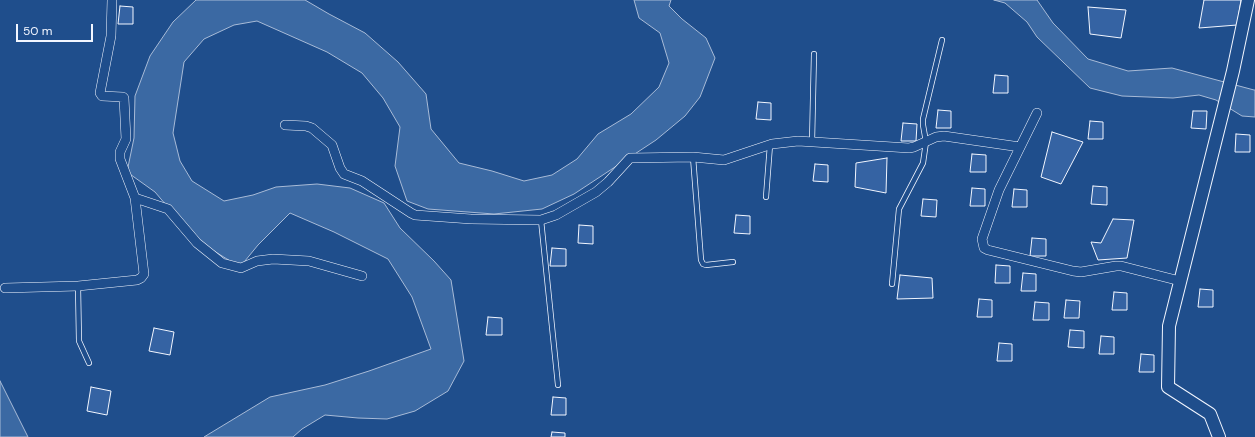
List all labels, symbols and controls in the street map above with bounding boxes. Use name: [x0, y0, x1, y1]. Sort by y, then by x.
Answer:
scale bar: [18, 16, 95, 42]
text: 50 m: [23, 23, 52, 39]

